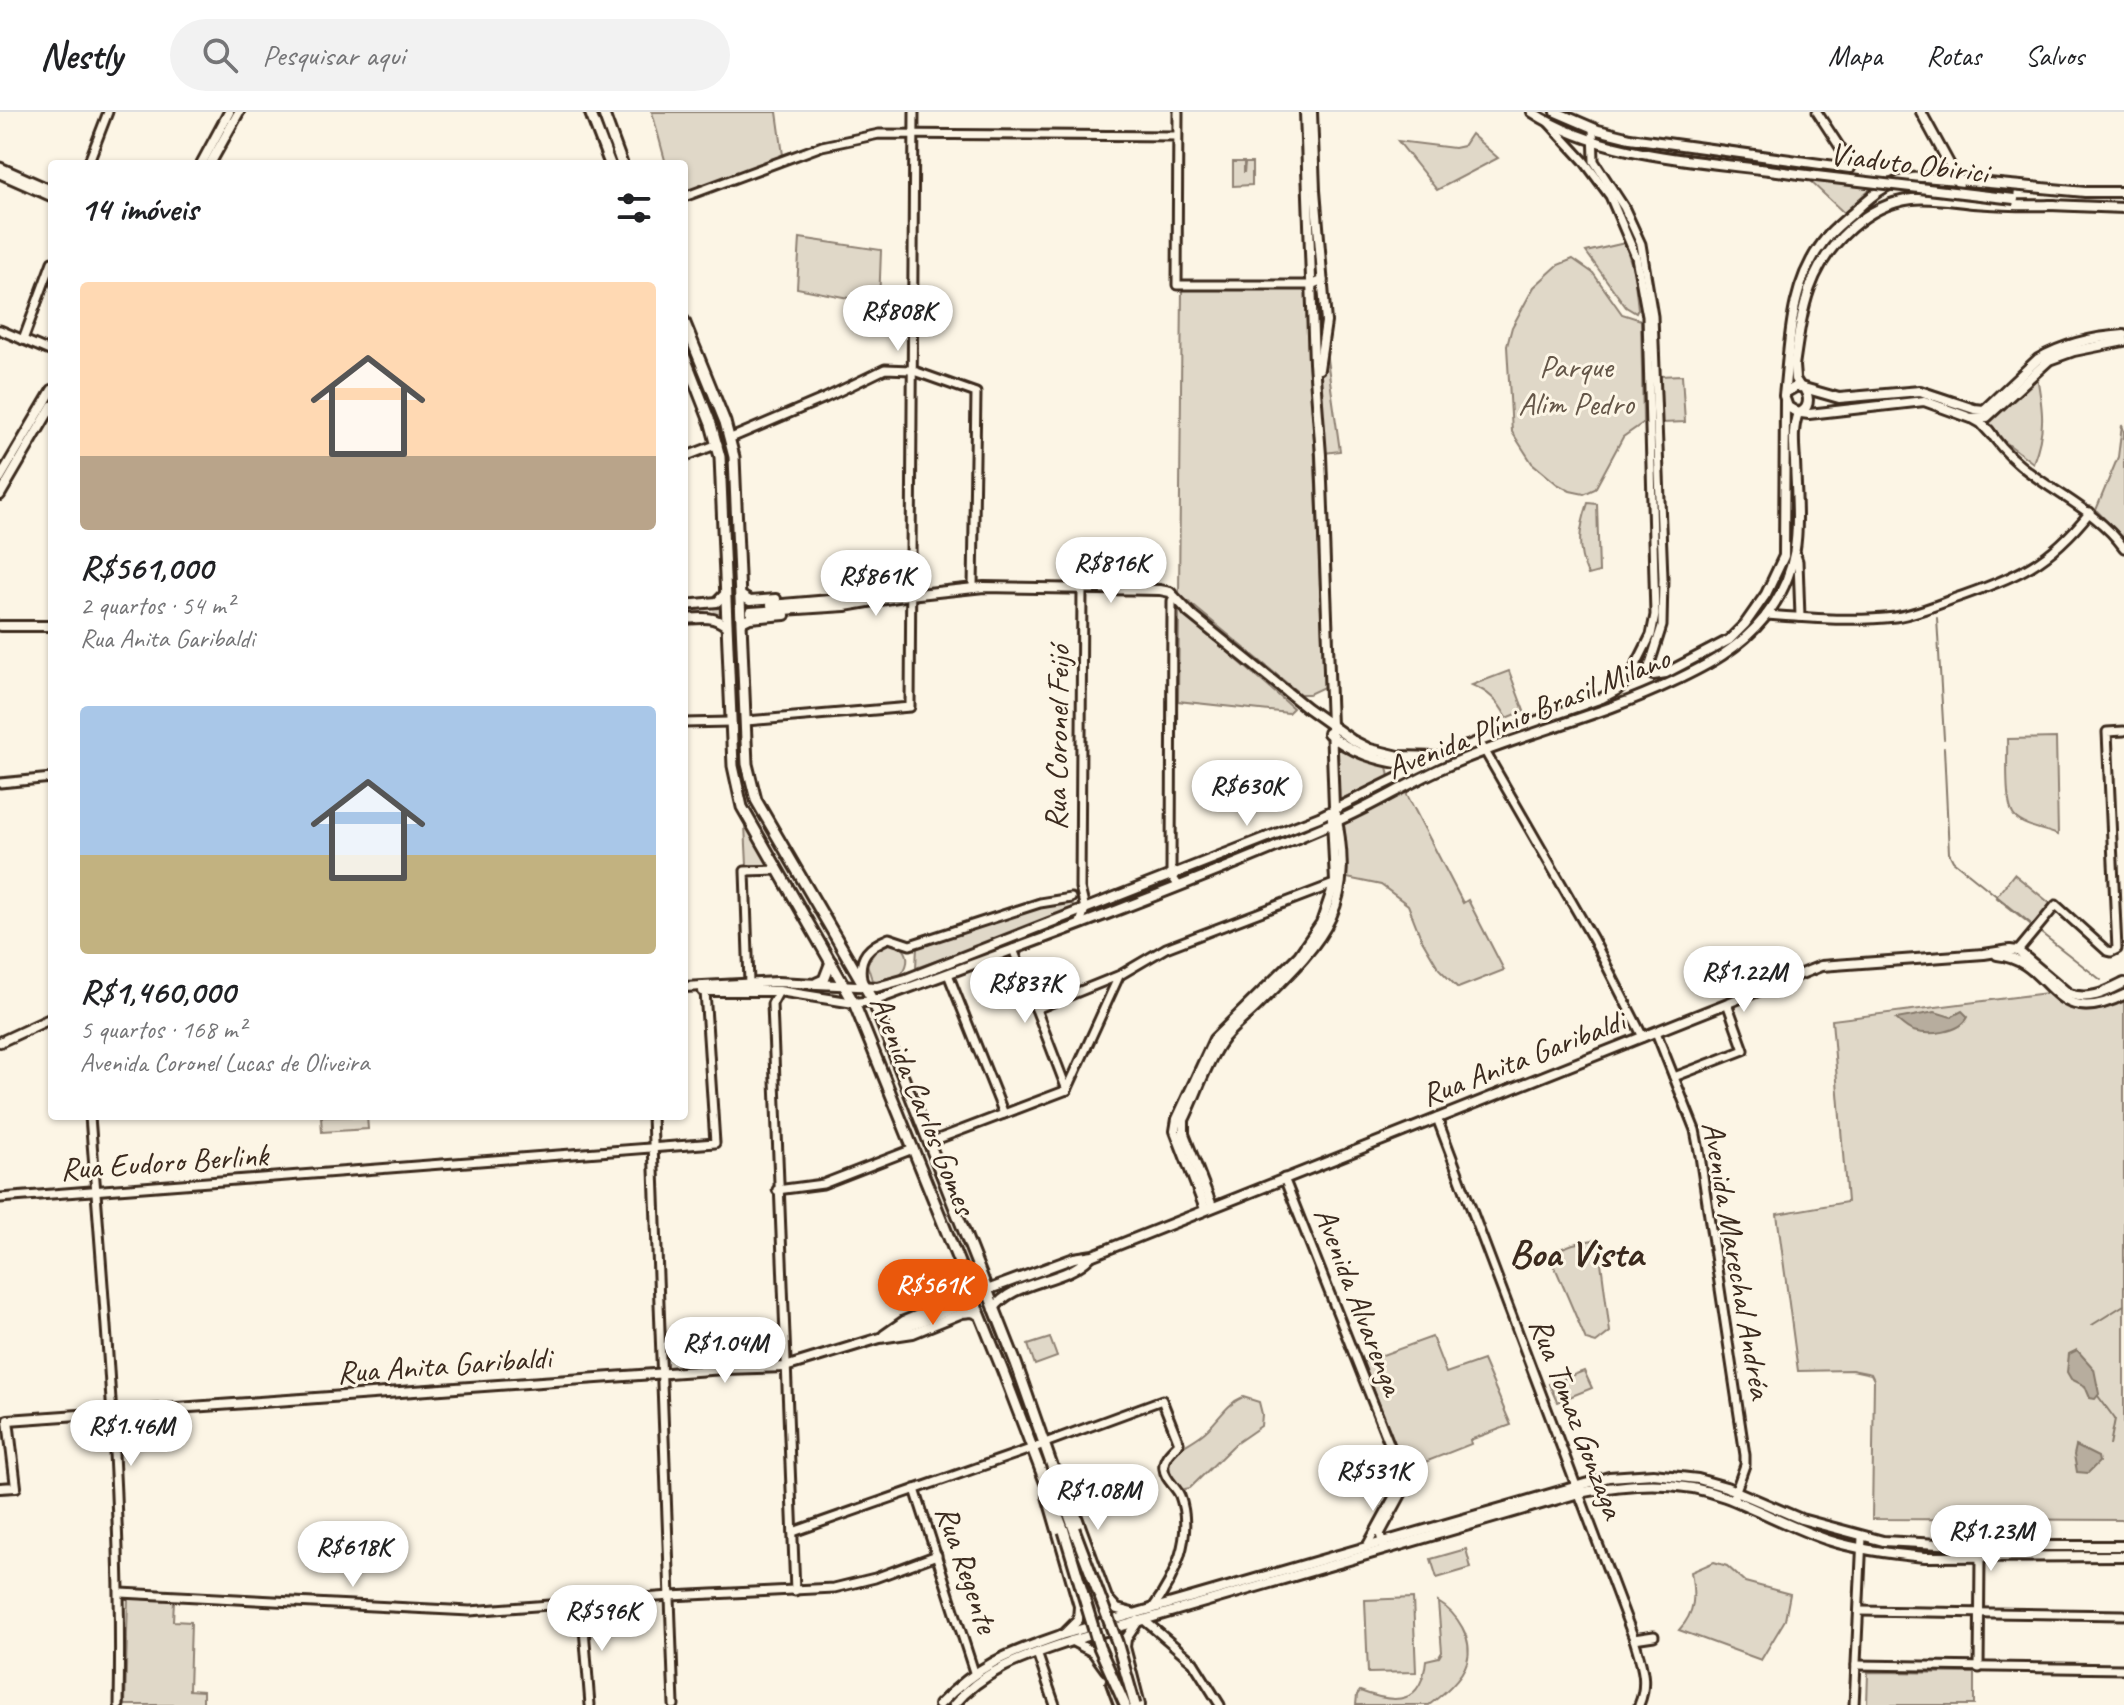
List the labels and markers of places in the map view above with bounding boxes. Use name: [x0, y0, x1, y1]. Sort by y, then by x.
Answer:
pin: R$808K: [833, 285, 963, 353]
pin: R$816K: [1046, 537, 1176, 605]
pin: R$861K: [811, 550, 941, 618]
pin: R$630K: [1182, 760, 1312, 828]
pin: R$1.22M: [1670, 946, 1818, 1014]
pin: R$837K: [960, 957, 1090, 1025]
pin: R$561K: [868, 1259, 998, 1327]
pin: R$1.04M: [651, 1317, 799, 1385]
pin: R$1.46M: [57, 1400, 205, 1468]
pin: R$531K: [1308, 1445, 1438, 1513]
pin: R$1.08M: [1024, 1464, 1172, 1532]
pin: R$1.23M: [1917, 1505, 2065, 1573]
pin: R$618K: [288, 1521, 418, 1589]
pin: R$596K: [537, 1585, 667, 1653]

